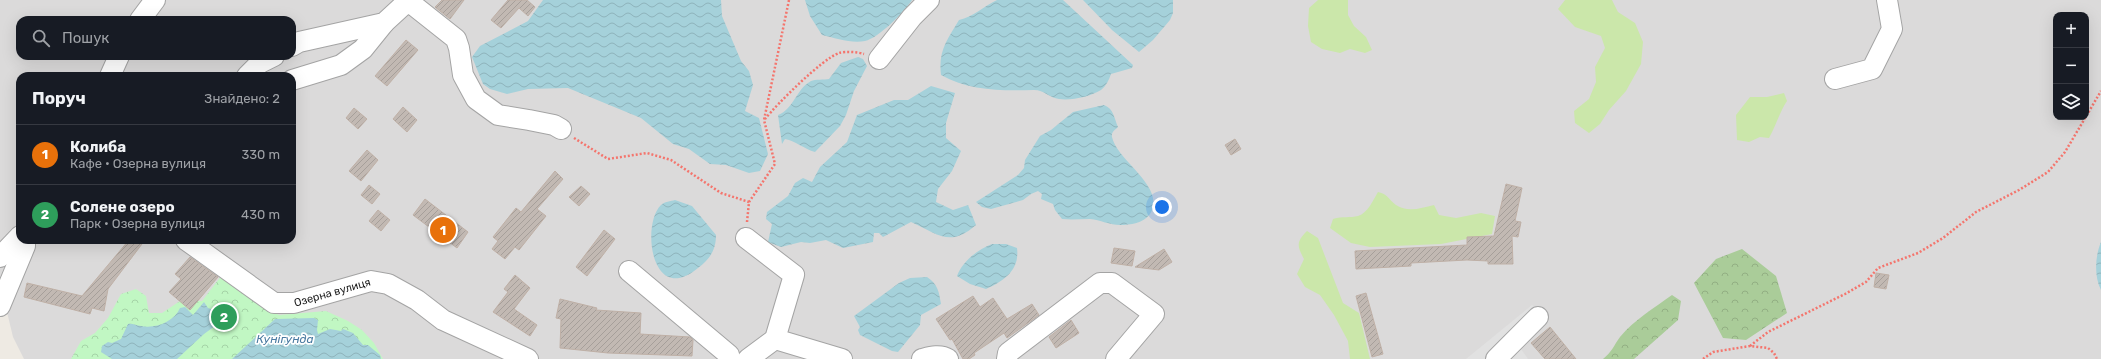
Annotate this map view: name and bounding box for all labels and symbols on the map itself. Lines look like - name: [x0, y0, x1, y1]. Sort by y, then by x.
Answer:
- your location: [1152, 197, 1172, 217]
- pin: 1: [430, 215, 456, 245]
- street label: Озерна вулиця: [292, 275, 372, 309]
- pin: 2: [211, 302, 237, 332]
- water label: Кунігунда: [256, 332, 314, 346]

